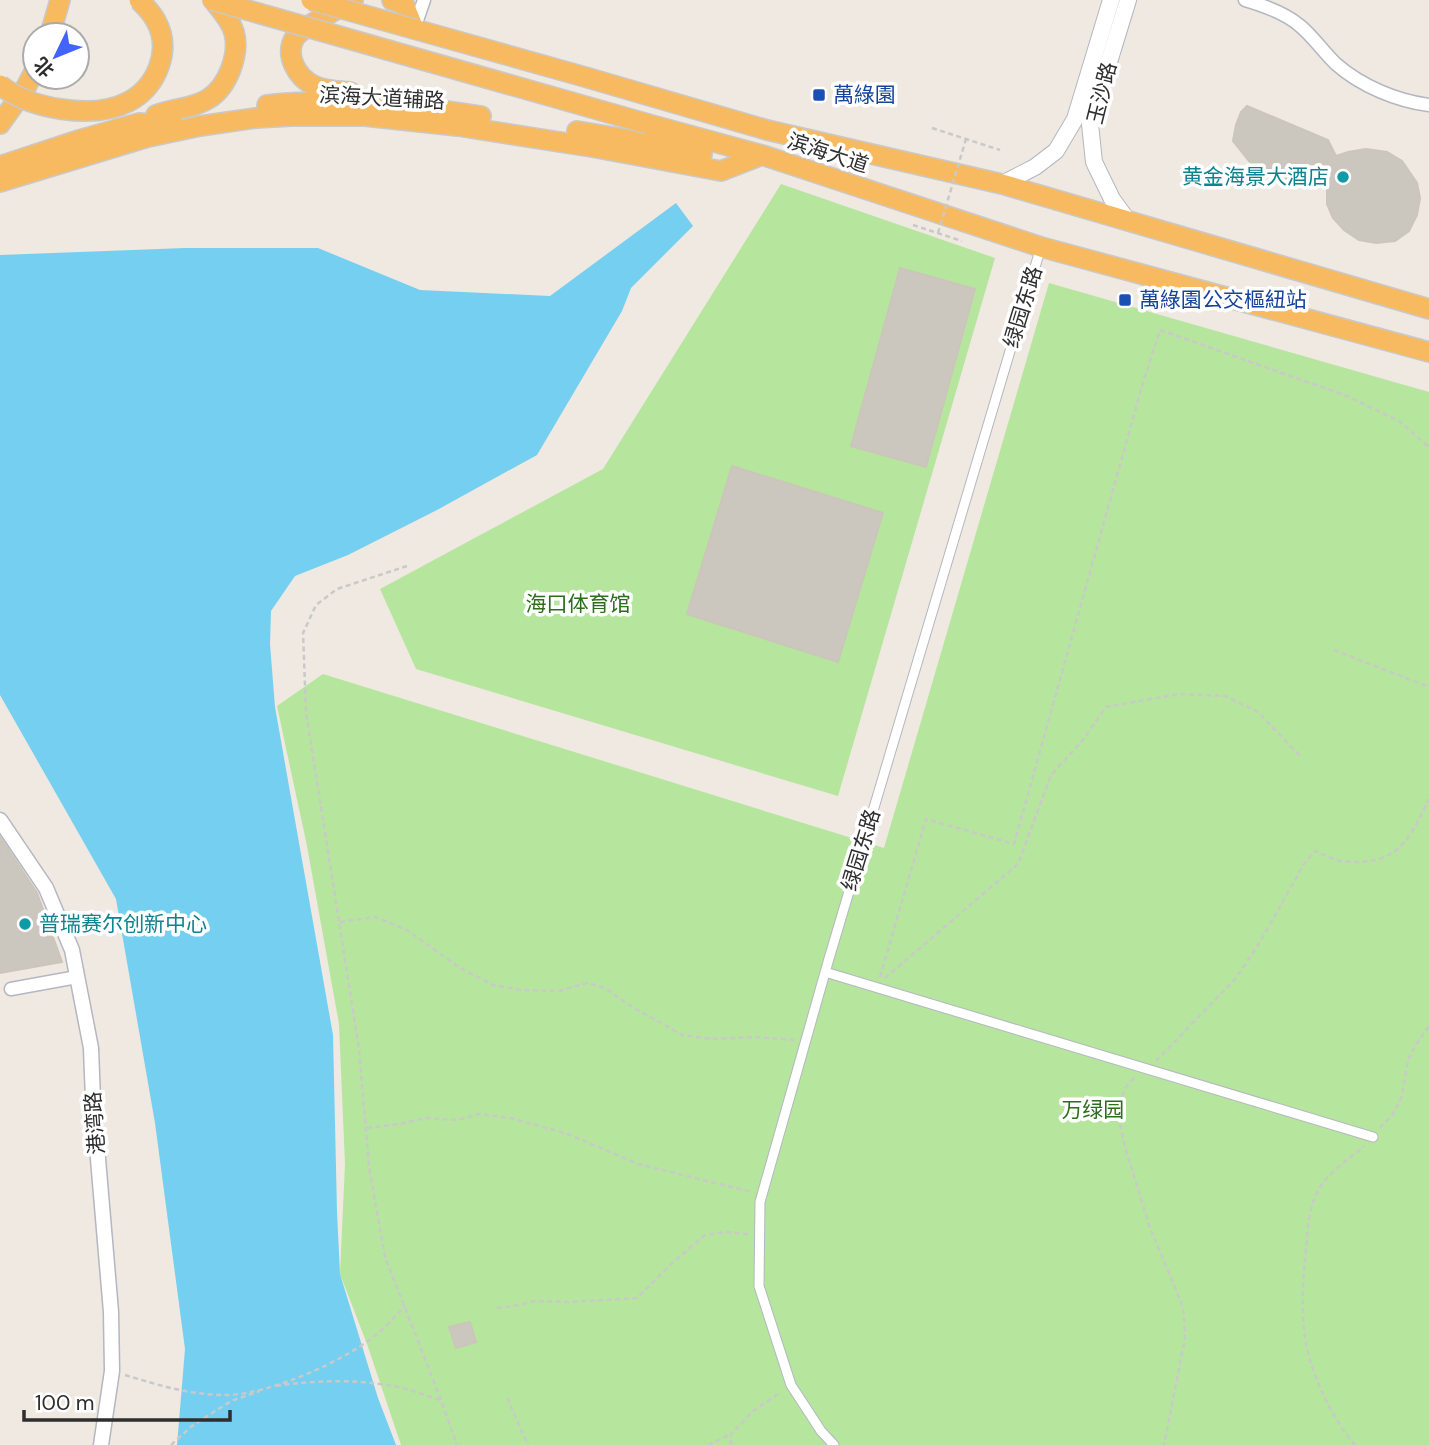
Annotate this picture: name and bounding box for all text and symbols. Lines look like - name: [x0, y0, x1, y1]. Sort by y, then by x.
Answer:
- north arrow: [21, 21, 91, 91]
- text: 北: [28, 52, 60, 83]
- street label: 玉沙路: [1081, 59, 1123, 127]
- street label: 滨海大道辅路: [318, 81, 446, 115]
- place label: 萬綠園: [833, 81, 896, 109]
- marker: 萬綠園: [811, 87, 827, 103]
- street label: 滨海大道: [784, 127, 872, 179]
- place label: 黄金海景大酒店: [1182, 163, 1329, 191]
- marker: 黄金海景大酒店: [1335, 169, 1351, 185]
- street label: 绿园东路: [997, 263, 1049, 351]
- place label: 萬綠園公交樞紐站: [1139, 286, 1307, 314]
- marker: 萬綠園公交樞紐站: [1117, 292, 1133, 308]
- park label: 海口体育馆: [526, 590, 631, 618]
- street label: 绿园东路: [835, 806, 887, 894]
- place label: 普瑞赛尔创新中心: [39, 910, 207, 938]
- marker: 普瑞赛尔创新中心: [17, 916, 33, 932]
- street label: 港湾路: [79, 1091, 111, 1155]
- park label: 万绿园: [1062, 1096, 1125, 1124]
- scale bar: [24, 1378, 231, 1422]
- text: 100 m: [35, 1389, 95, 1417]

